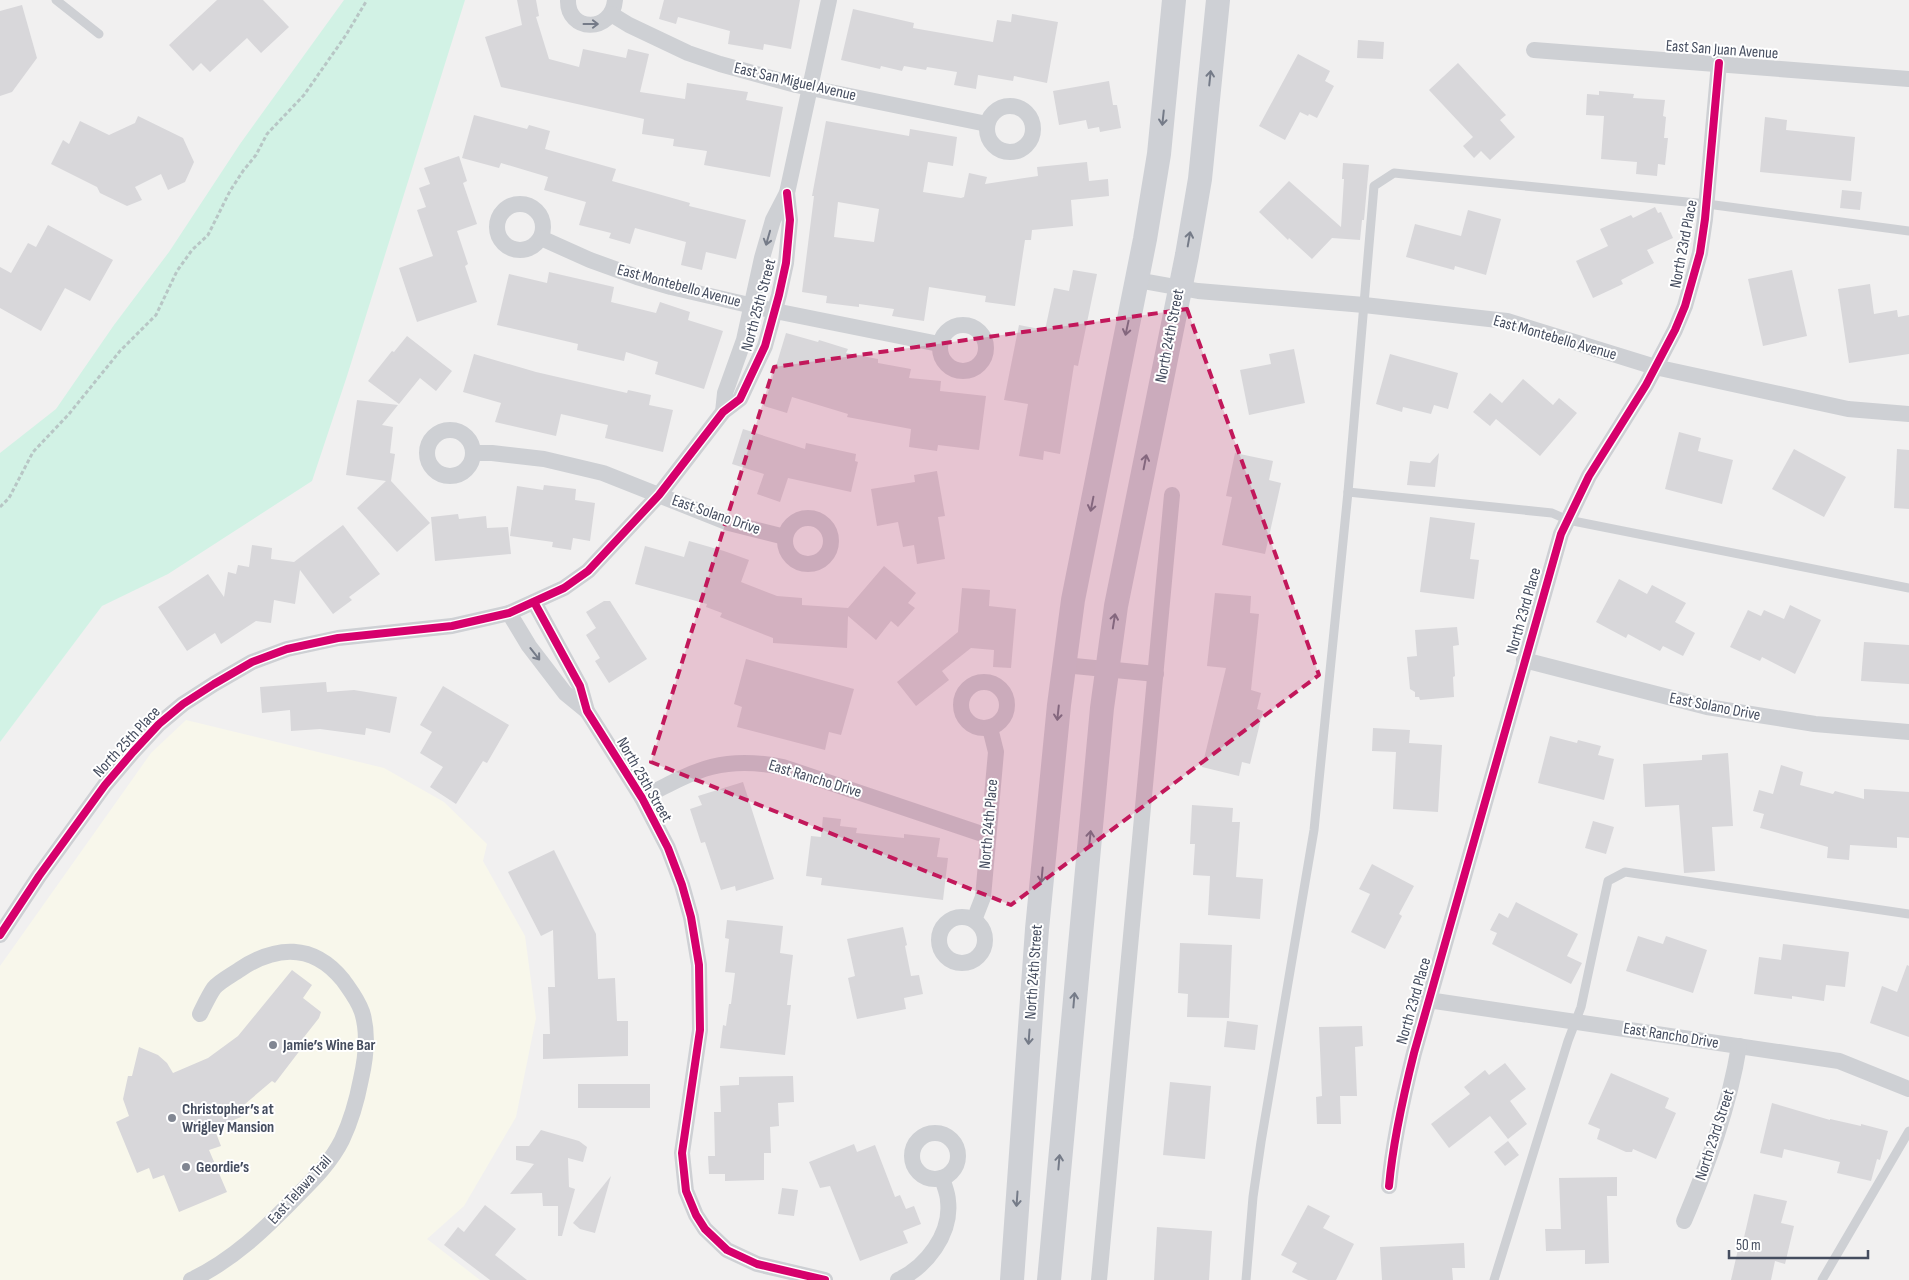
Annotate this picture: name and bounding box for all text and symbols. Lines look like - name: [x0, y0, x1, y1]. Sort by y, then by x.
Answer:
- one-way arrow: [583, 19, 599, 29]
- street label: East San Juan Avenue: [1665, 37, 1779, 63]
- street label: East San Miguel Avenue: [732, 59, 858, 105]
- one-way arrow: [1205, 71, 1215, 87]
- one-way arrow: [1158, 110, 1168, 126]
- street label: North 23rd Place: [1666, 198, 1702, 290]
- one-way arrow: [763, 229, 773, 245]
- one-way arrow: [1185, 232, 1195, 248]
- street label: North 25th Street: [738, 257, 780, 353]
- street label: East Montebello Avenue: [615, 260, 743, 312]
- street label: North 24th Street: [1152, 287, 1188, 384]
- street label: East Montebello Avenue: [1491, 311, 1619, 365]
- one-way arrow: [1122, 319, 1132, 335]
- one-way arrow: [1141, 454, 1151, 470]
- street label: East Solano Drive: [669, 491, 763, 539]
- one-way arrow: [1087, 496, 1096, 512]
- street label: North 23rd Place: [1503, 565, 1545, 657]
- one-way arrow: [1110, 613, 1120, 629]
- one-way arrow: [530, 647, 541, 660]
- street label: East Solano Drive: [1668, 689, 1762, 725]
- street label: North 25th Place: [89, 703, 165, 781]
- one-way arrow: [1053, 705, 1063, 721]
- street label: North 25th Street: [612, 734, 676, 826]
- street label: East Rancho Drive: [766, 756, 864, 802]
- street label: North 24th Place: [976, 778, 1002, 870]
- one-way arrow: [1085, 830, 1094, 846]
- one-way arrow: [1037, 867, 1047, 883]
- street label: North 24th Street: [1021, 924, 1047, 1020]
- street label: North 23rd Place: [1393, 955, 1435, 1047]
- one-way arrow: [1069, 992, 1079, 1008]
- street label: East Rancho Drive: [1622, 1019, 1720, 1053]
- one-way arrow: [1024, 1029, 1034, 1045]
- place label: Jamie’s Wine Bar: [282, 1036, 376, 1055]
- marker: Jamie’s Wine Bar: [267, 1039, 279, 1051]
- street label: North 23rd Street: [1691, 1087, 1739, 1183]
- place label: Christopher’s at Wrigley Mansion: [182, 1100, 274, 1137]
- marker: Christopher’s at Wrigley Mansion: [166, 1112, 178, 1124]
- street label: East Telawa Trail: [264, 1152, 336, 1228]
- one-way arrow: [1055, 1154, 1064, 1170]
- place label: Geordie’s: [196, 1158, 249, 1177]
- marker: Geordie’s: [180, 1161, 192, 1173]
- one-way arrow: [1013, 1191, 1022, 1207]
- scale bar: [1729, 1228, 1868, 1260]
- text: 50 m: [1736, 1236, 1761, 1255]

